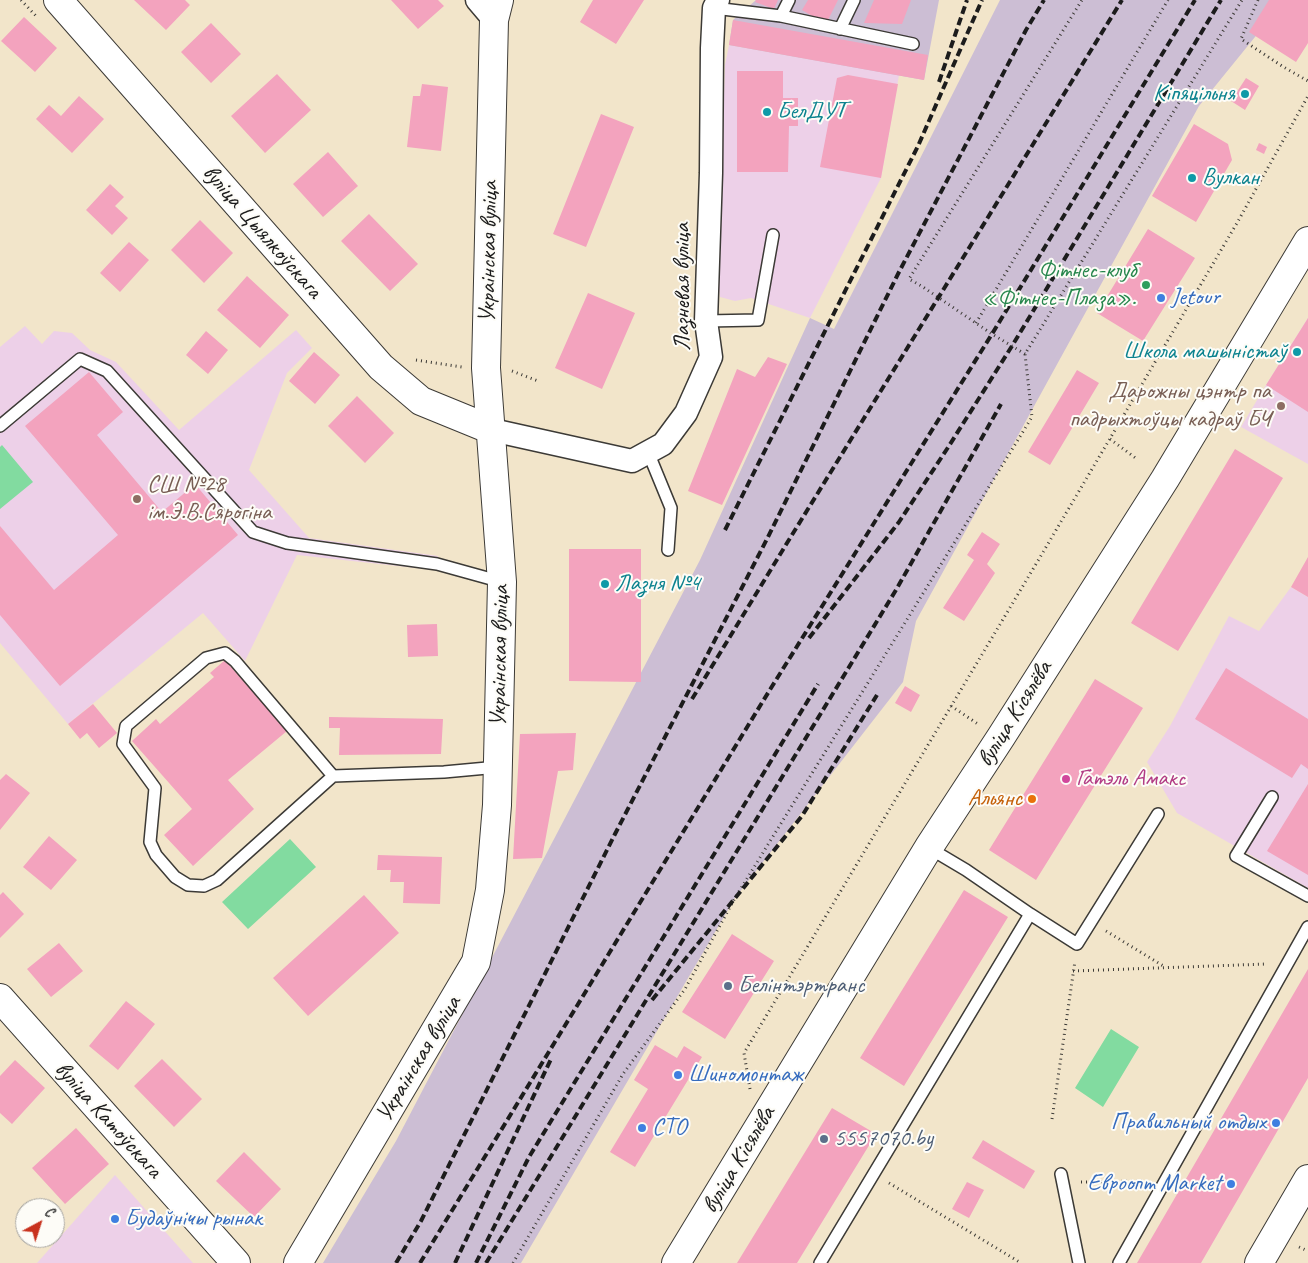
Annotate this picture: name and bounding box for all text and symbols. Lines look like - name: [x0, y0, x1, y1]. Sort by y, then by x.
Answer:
- place label: Кіпяцільня: [1153, 80, 1235, 108]
- marker: Кіпяцільня: [1239, 88, 1251, 100]
- place label: БелДУТ: [777, 98, 846, 126]
- marker: БелДУТ: [761, 106, 773, 118]
- street label: вуліца Цыялкоўскага: [196, 159, 328, 305]
- place label: Вулкан: [1202, 164, 1259, 192]
- marker: Вулкан: [1186, 172, 1198, 184]
- street label: Украінская вуліца: [473, 181, 505, 323]
- street label: Лазневая вуліца: [669, 223, 697, 351]
- place label: Фітнес-клуб «Фітнес-Плаза».: [982, 257, 1136, 313]
- marker: Фітнес-клуб «Фітнес-Плаза».: [1140, 279, 1152, 291]
- place label: Jetour: [1171, 284, 1220, 312]
- marker: Jetour: [1155, 292, 1167, 304]
- place label: Школа машыністаў: [1123, 338, 1287, 366]
- marker: Школа машыністаў: [1291, 346, 1303, 358]
- place label: Дарожны цэнтр па падрыхтоўцы кадраў БЧ: [1069, 378, 1271, 434]
- marker: Дарожны цэнтр па падрыхтоўцы кадраў БЧ: [1275, 400, 1287, 412]
- place label: СШ №28 ім.Э.В.Сярогіна: [147, 471, 272, 527]
- marker: СШ №28 ім.Э.В.Сярогіна: [131, 493, 143, 505]
- place label: Лазня №4: [615, 570, 700, 598]
- marker: Лазня №4: [599, 578, 611, 590]
- street label: Украінская вуліца: [484, 585, 516, 727]
- street label: вуліца Кісялёва: [971, 656, 1059, 772]
- place label: Гатэль Амакс: [1076, 765, 1185, 793]
- marker: Гатэль Амакс: [1060, 773, 1072, 785]
- place label: Альянс: [968, 785, 1022, 813]
- marker: Альянс: [1026, 793, 1038, 805]
- place label: Белінтэртранс: [738, 972, 864, 1000]
- marker: Белінтэртранс: [722, 980, 734, 992]
- street label: Украінская вуліца: [370, 991, 468, 1127]
- street label: вуліца Катоўскага: [48, 1056, 168, 1184]
- place label: Шиномонтаж: [688, 1061, 803, 1089]
- marker: Шиномонтаж: [672, 1069, 684, 1081]
- street label: вуліца Кісялёва: [696, 1101, 782, 1219]
- place label: Правильный отдых: [1111, 1109, 1266, 1137]
- place label: СТО: [652, 1114, 686, 1142]
- marker: Правильный отдых: [1270, 1117, 1282, 1129]
- marker: СТО: [636, 1122, 648, 1134]
- place label: 5557070.by: [834, 1125, 933, 1153]
- marker: 5557070.by: [818, 1133, 830, 1145]
- place label: Евроопт Market: [1087, 1170, 1221, 1198]
- marker: Евроопт Market: [1225, 1178, 1237, 1190]
- north arrow: [15, 1198, 65, 1248]
- text: С: [41, 1203, 57, 1221]
- place label: Будаўнічы рынак: [125, 1205, 262, 1233]
- marker: Будаўнічы рынак: [109, 1213, 121, 1225]

